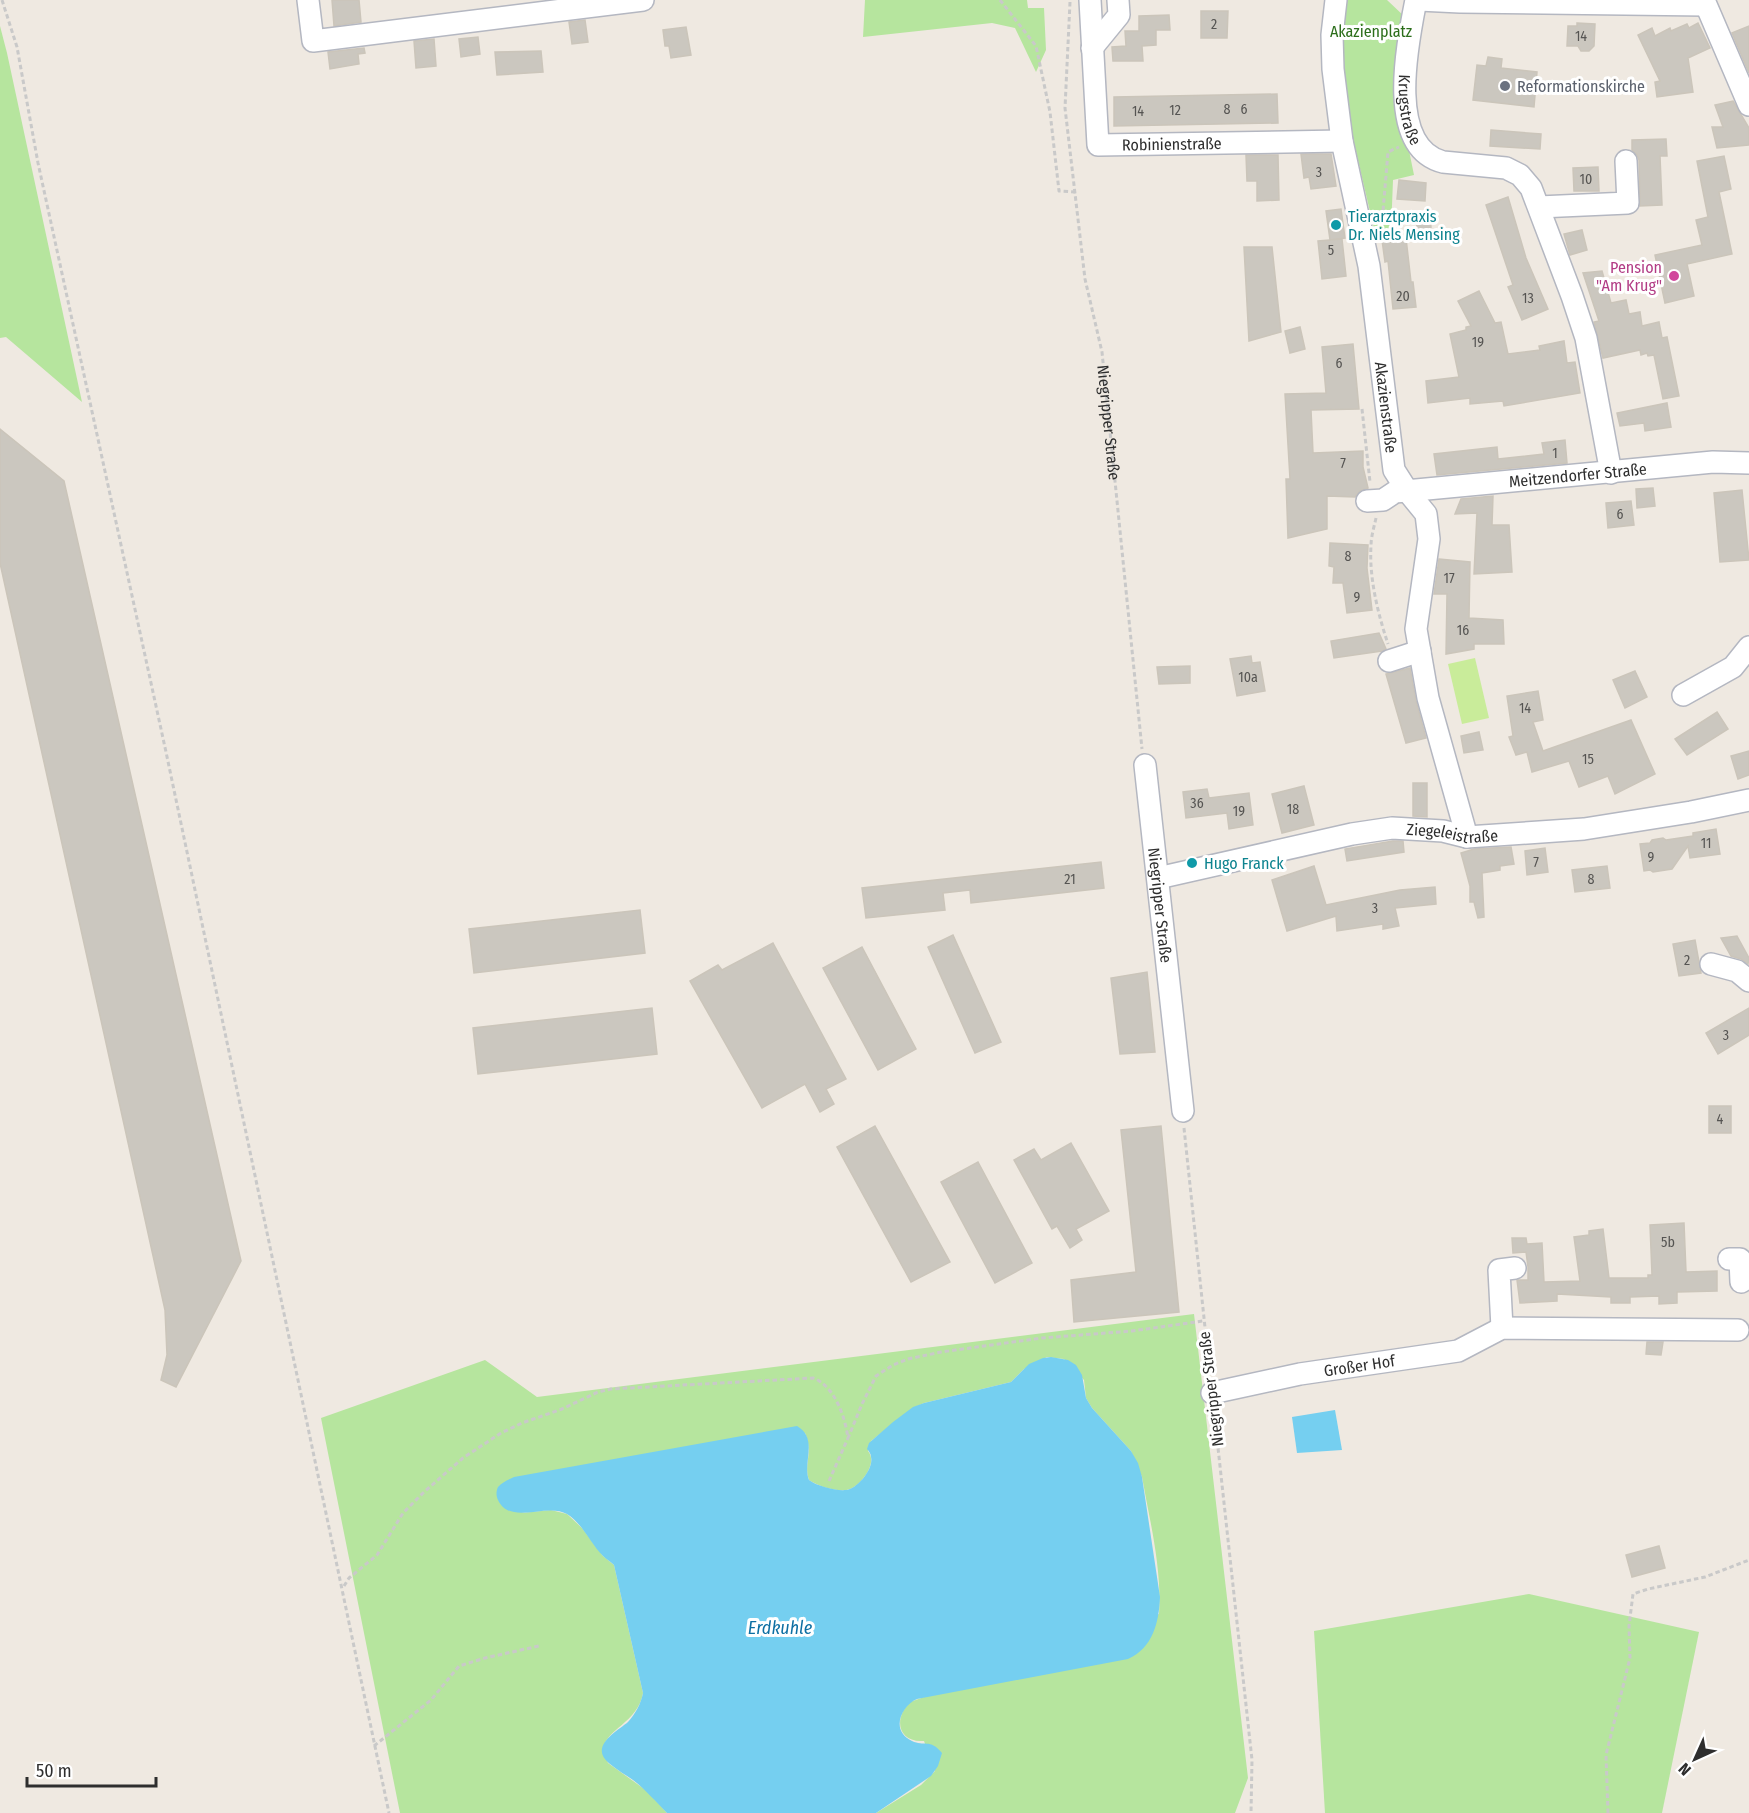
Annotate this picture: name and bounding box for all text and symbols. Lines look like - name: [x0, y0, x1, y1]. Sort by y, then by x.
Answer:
- house number: 2: [1211, 16, 1217, 33]
- park label: Akazienplatz: [1330, 22, 1412, 41]
- house number: 14: [1575, 28, 1587, 45]
- street label: Krugstraße: [1395, 74, 1426, 149]
- place label: Reformationskirche: [1517, 77, 1645, 96]
- marker: Reformationskirche: [1498, 79, 1512, 93]
- house number: 8: [1224, 101, 1231, 118]
- house number: 6: [1241, 101, 1248, 118]
- house number: 12: [1169, 102, 1181, 119]
- house number: 14: [1132, 103, 1144, 120]
- street label: Robinienstraße: [1122, 133, 1222, 154]
- house number: 3: [1316, 164, 1322, 181]
- house number: 10: [1580, 171, 1592, 188]
- place label: Tierarztpraxis Dr. Niels Mensing: [1348, 207, 1460, 244]
- marker: Tierarztpraxis Dr. Niels Mensing: [1329, 218, 1343, 232]
- house number: 5: [1328, 242, 1334, 259]
- place label: Pension "Am Krug": [1596, 258, 1662, 295]
- marker: Pension "Am Krug": [1667, 269, 1681, 283]
- house number: 20: [1396, 288, 1410, 305]
- house number: 13: [1522, 290, 1534, 307]
- house number: 19: [1472, 334, 1484, 351]
- house number: 6: [1336, 355, 1343, 372]
- street label: Akazienstraße: [1371, 361, 1401, 454]
- street label: Niegripper Straße: [1094, 364, 1124, 481]
- house number: 1: [1552, 445, 1558, 462]
- house number: 7: [1340, 455, 1346, 472]
- street label: Meitzendorfer Straße: [1508, 459, 1648, 491]
- house number: 6: [1617, 506, 1624, 523]
- house number: 8: [1345, 548, 1352, 565]
- house number: 17: [1443, 570, 1455, 587]
- house number: 9: [1354, 589, 1361, 606]
- house number: 16: [1457, 622, 1469, 639]
- house number: 10a: [1238, 669, 1258, 686]
- house number: 14: [1519, 700, 1531, 717]
- house number: 15: [1582, 751, 1594, 768]
- house number: 36: [1190, 795, 1204, 812]
- house number: 18: [1287, 801, 1299, 818]
- house number: 19: [1233, 803, 1245, 820]
- street label: Ziegeleistraße: [1406, 819, 1499, 847]
- house number: 11: [1701, 835, 1711, 852]
- street label: Niegripper Straße: [1145, 847, 1176, 964]
- house number: 9: [1648, 849, 1655, 866]
- place label: Hugo Franck: [1204, 854, 1284, 873]
- house number: 7: [1533, 854, 1539, 871]
- marker: Hugo Franck: [1185, 856, 1199, 870]
- house number: 21: [1064, 871, 1076, 888]
- house number: 8: [1588, 871, 1595, 888]
- house number: 3: [1372, 900, 1378, 917]
- house number: 2: [1684, 952, 1690, 969]
- house number: 3: [1723, 1027, 1729, 1044]
- house number: 4: [1717, 1111, 1724, 1128]
- house number: 5b: [1661, 1234, 1675, 1251]
- street label: Niegripper Straße: [1195, 1330, 1227, 1448]
- street label: Großer Hof: [1323, 1351, 1397, 1380]
- water label: Erdkuhle: [748, 1617, 813, 1639]
- north arrow: [1665, 1729, 1725, 1789]
- scale bar: [27, 1750, 156, 1788]
- text: N: [1675, 1759, 1695, 1779]
- text: 50 m: [36, 1760, 72, 1782]

